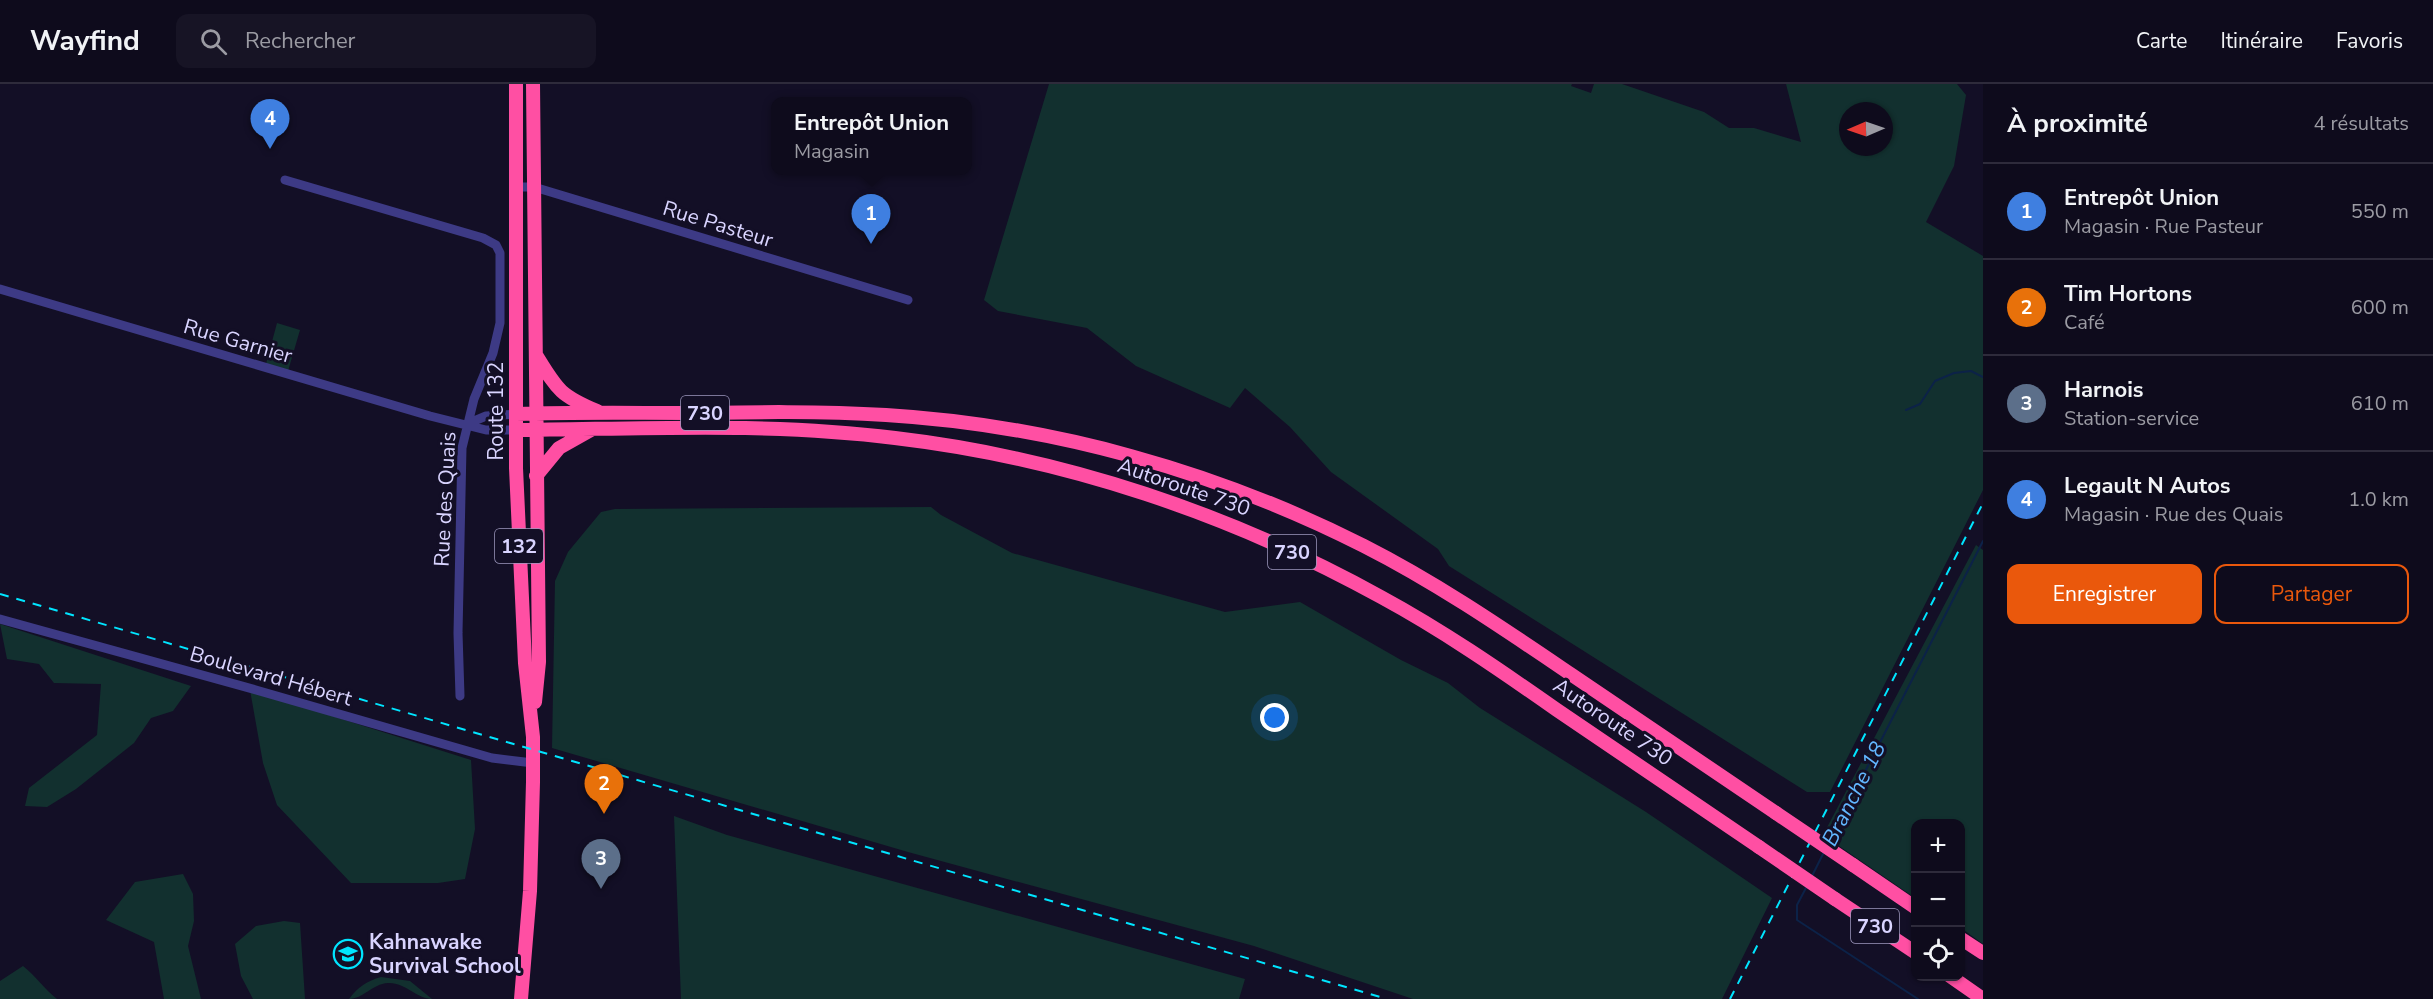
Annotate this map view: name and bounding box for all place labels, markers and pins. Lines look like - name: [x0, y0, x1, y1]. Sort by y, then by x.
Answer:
- pin: 4: [250, 100, 290, 149]
- pin: 1: [852, 194, 890, 244]
- pin: 2: [584, 764, 624, 814]
- pin: 3: [582, 840, 620, 889]
- place label: Kahnawake Survival School: [369, 928, 521, 980]
- school or university icon: Kahnawake Survival School: [332, 938, 364, 970]

